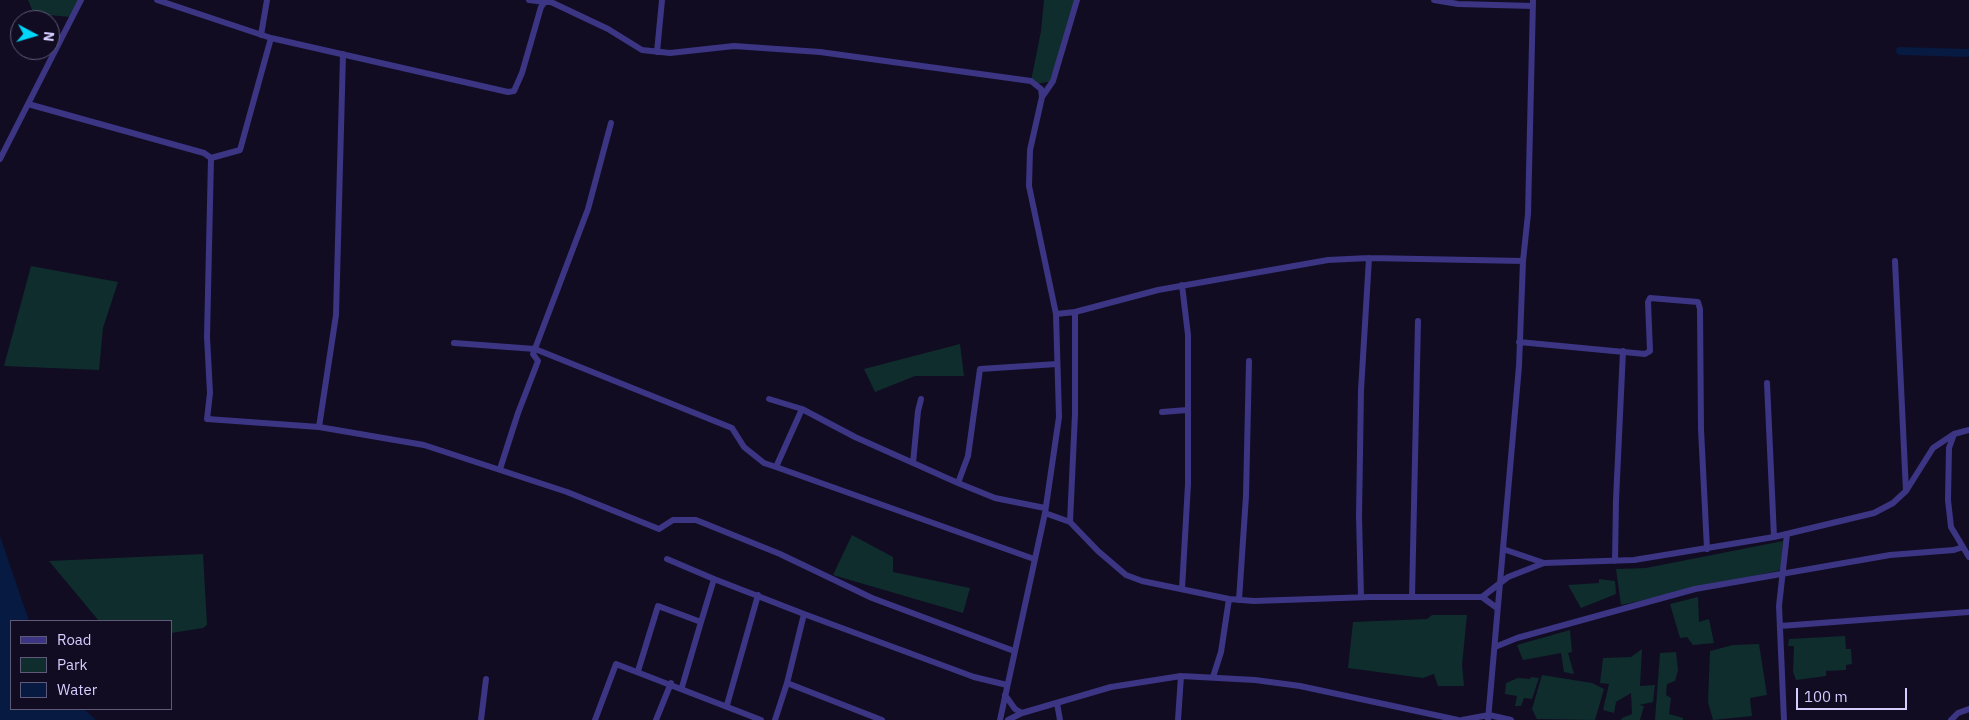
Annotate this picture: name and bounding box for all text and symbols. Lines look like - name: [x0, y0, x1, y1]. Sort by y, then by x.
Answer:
- north arrow: [10, 10, 60, 60]
- text: N: [39, 30, 58, 42]
- legend: [10, 620, 172, 710]
- text: Road: [57, 630, 92, 649]
- text: Park: [57, 655, 87, 674]
- scale bar: [1799, 678, 1910, 710]
- text: Water: [57, 680, 97, 699]
- text: 100 m: [1804, 687, 1848, 706]

